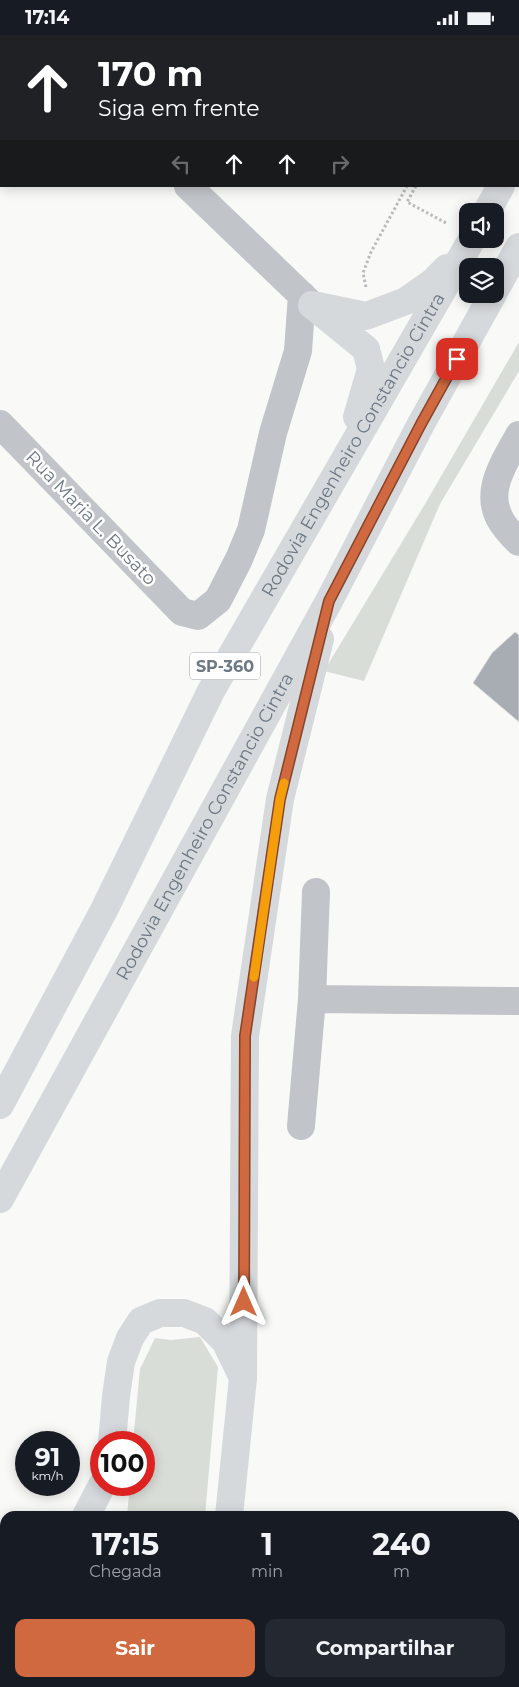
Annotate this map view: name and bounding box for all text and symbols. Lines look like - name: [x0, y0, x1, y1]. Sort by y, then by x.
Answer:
- text: 17:14: [25, 6, 69, 29]
- text: 170 m: [98, 52, 203, 95]
- icon: ahead: [15, 55, 80, 120]
- text: Siga em frente: [98, 95, 260, 122]
- icon: left: [167, 150, 195, 178]
- icon: ahead: [220, 150, 248, 178]
- icon: ahead: [273, 150, 301, 178]
- icon: right: [326, 150, 354, 178]
- map controls: [459, 203, 504, 303]
- button: sound: [459, 203, 504, 248]
- button: layers: [459, 258, 504, 303]
- street label: Rodovia Engenheiro Constancio Cintra: [257, 289, 450, 601]
- pin: [436, 338, 478, 380]
- icon: arrive: [443, 345, 471, 373]
- street label: Rua Maria L. Busato: [21, 446, 161, 590]
- road number: SP-360: [190, 653, 260, 679]
- street label: Rodovia Engenheiro Constancio Cintra: [111, 669, 298, 984]
- position arrow: [217, 1275, 269, 1327]
- speed limit sign: 100: [90, 1431, 155, 1496]
- text: 91: [35, 1442, 60, 1472]
- text: km/h: [31, 1468, 64, 1483]
- text: 17:15: [92, 1526, 159, 1563]
- text: 1: [261, 1526, 273, 1563]
- text: 240: [372, 1526, 431, 1563]
- text: Chegada: [89, 1562, 162, 1581]
- text: min: [251, 1562, 283, 1581]
- text: m: [393, 1562, 410, 1581]
- button: Sair: [15, 1619, 255, 1677]
- button: Compartilhar: [265, 1619, 505, 1677]

